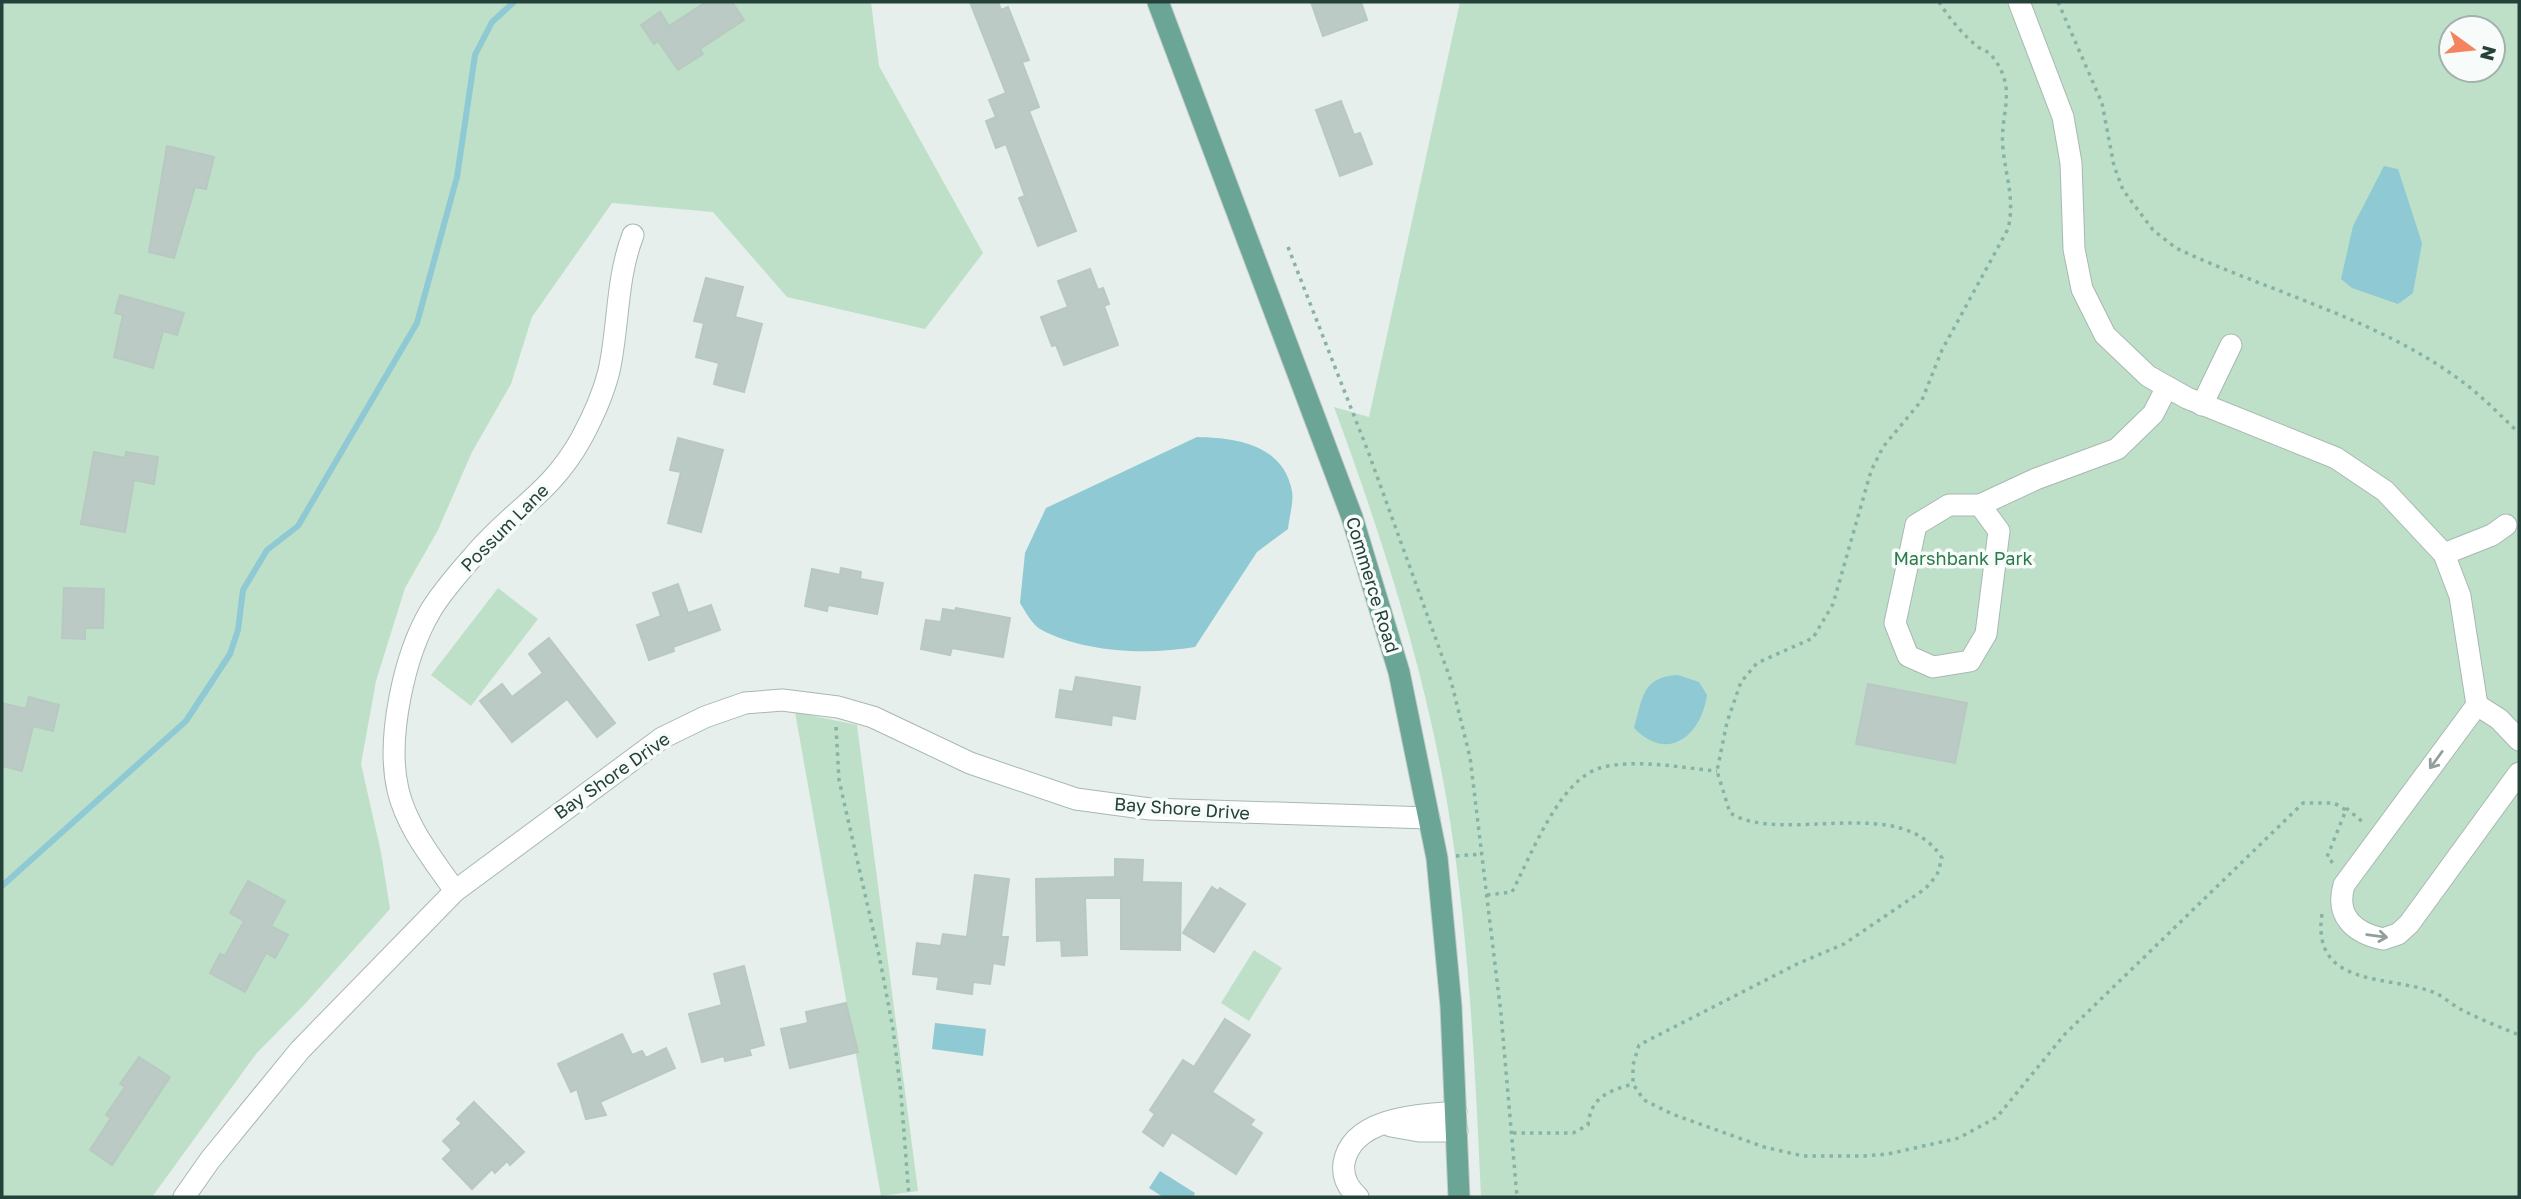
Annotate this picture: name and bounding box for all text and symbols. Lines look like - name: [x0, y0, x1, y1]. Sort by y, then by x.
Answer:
- north arrow: [2437, 14, 2507, 84]
- text: N: [2476, 44, 2502, 63]
- street label: Possum Lane: [456, 479, 553, 576]
- street label: Commerce Road: [1342, 514, 1404, 655]
- park label: Marshbank Park: [1893, 547, 2033, 569]
- street label: Bay Shore Drive: [549, 727, 674, 823]
- one-way arrow: [2429, 750, 2443, 769]
- street label: Bay Shore Drive: [1113, 792, 1251, 824]
- one-way arrow: [2365, 930, 2387, 943]

